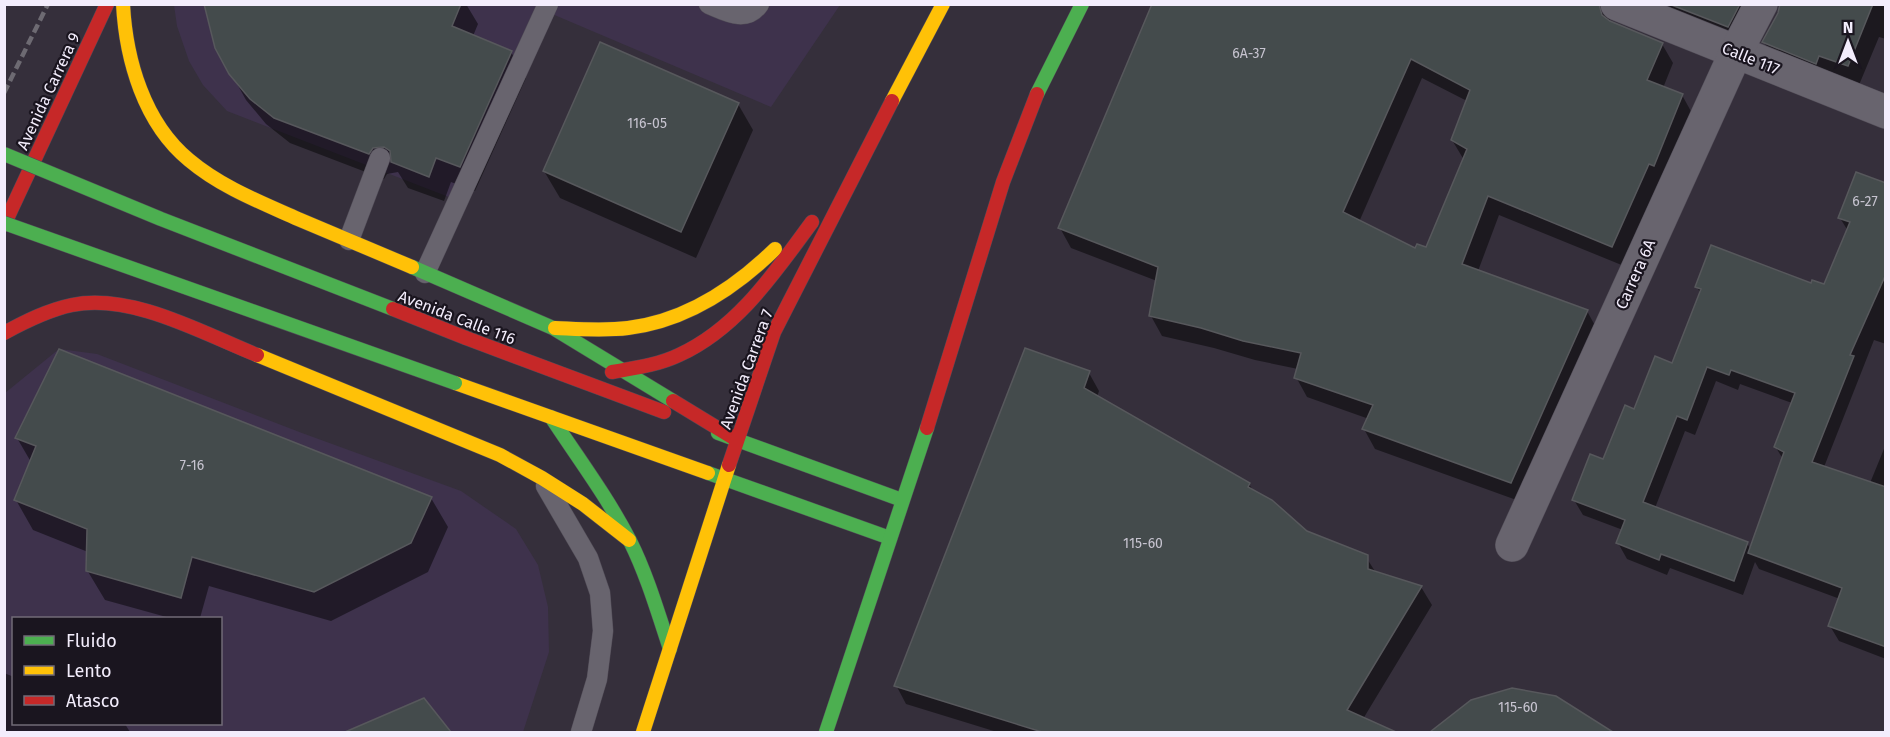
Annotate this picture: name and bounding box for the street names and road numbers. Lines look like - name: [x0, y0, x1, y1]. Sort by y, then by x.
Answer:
- street label: Avenida Carrera 9: [13, 30, 84, 153]
- street label: Calle 117: [1719, 38, 1782, 79]
- street label: Carrera 6A: [1612, 236, 1660, 312]
- street label: Avenida Calle 116: [396, 286, 518, 349]
- street label: Avenida Carrera 7: [716, 307, 777, 432]

